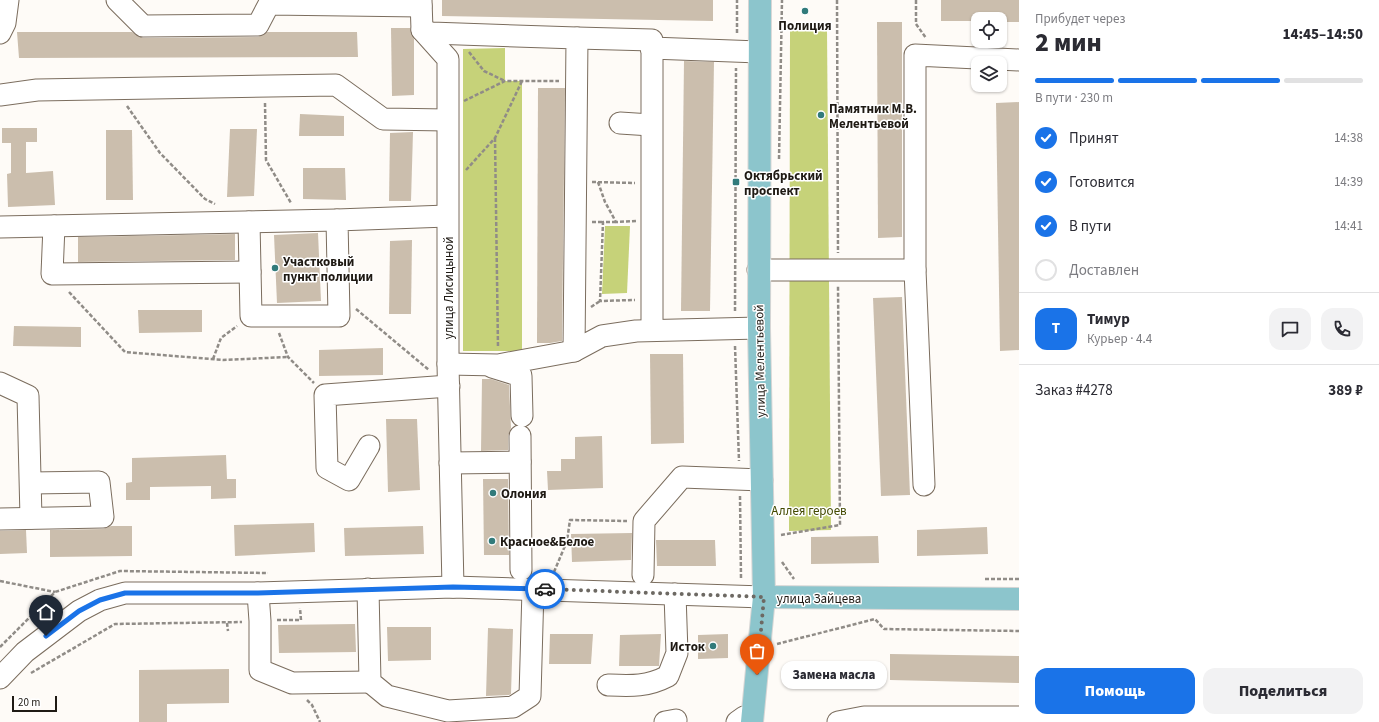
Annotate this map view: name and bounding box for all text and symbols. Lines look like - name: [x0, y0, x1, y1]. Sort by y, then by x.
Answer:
- marker: Полиция: [800, 6, 810, 16]
- text: Прибудет через: [1035, 10, 1125, 28]
- map controls: [971, 12, 1007, 92]
- button: locate: [971, 12, 1007, 48]
- place label: Полиция: [778, 17, 832, 35]
- text: 2 мин: [1035, 24, 1102, 61]
- text: 14:45–14:50: [1282, 24, 1363, 45]
- button: layers: [971, 56, 1007, 92]
- text: В пути · 230 m: [1035, 89, 1113, 107]
- place label: Памятник М.В. Мелентьевой: [829, 100, 917, 133]
- marker: Памятник М.В. Мелентьевой: [816, 110, 826, 120]
- icon: check: [1035, 127, 1057, 149]
- text: Принят: [1069, 128, 1119, 149]
- text: 14:38: [1334, 129, 1363, 147]
- place label: Октябрьский проспект: [744, 167, 823, 200]
- icon: check: [1035, 171, 1057, 193]
- text: Готовится: [1069, 172, 1135, 193]
- text: 14:39: [1334, 173, 1363, 191]
- marker: Октябрьский проспект: [731, 177, 741, 187]
- icon: check: [1035, 215, 1057, 237]
- text: В пути: [1069, 216, 1112, 237]
- text: 14:41: [1334, 217, 1363, 235]
- street label: улица Лисицыной: [440, 236, 458, 340]
- place label: Участковый пункт полиции: [283, 253, 373, 286]
- text: Доставлен: [1069, 260, 1139, 281]
- marker: Участковый пункт полиции: [270, 263, 280, 273]
- street label: улица Мелентьевой: [750, 304, 770, 418]
- button: chat: [1269, 308, 1311, 350]
- button: phone: [1321, 308, 1363, 350]
- text: Тимур: [1087, 309, 1130, 330]
- text: Т: [1052, 318, 1060, 339]
- text: Курьер · 4.4: [1087, 330, 1152, 348]
- text: Заказ #4278: [1035, 380, 1113, 401]
- text: 389 ₽: [1328, 380, 1363, 401]
- place label: Олония: [501, 485, 547, 503]
- marker: Олония: [488, 488, 498, 498]
- park label: Аллея героев: [771, 502, 847, 520]
- place label: Красное&Белое: [500, 533, 595, 551]
- marker: Красное&Белое: [487, 536, 497, 546]
- courier: [525, 569, 565, 609]
- icon: car: [534, 578, 556, 600]
- street label: улица Зайцева: [777, 590, 861, 608]
- pin: [29, 595, 63, 636]
- icon: home: [35, 601, 57, 623]
- pin: [740, 634, 774, 675]
- place label: Исток: [670, 638, 706, 656]
- icon: bag: [746, 640, 768, 662]
- marker: Исток: [708, 641, 718, 651]
- callout: Замена масла: [781, 661, 887, 689]
- text: Замена масла: [793, 666, 875, 684]
- button: Помощь: [1035, 668, 1195, 714]
- button: Поделиться: [1203, 668, 1363, 714]
- scale bar: [12, 694, 57, 713]
- text: 20 m: [18, 695, 40, 710]

